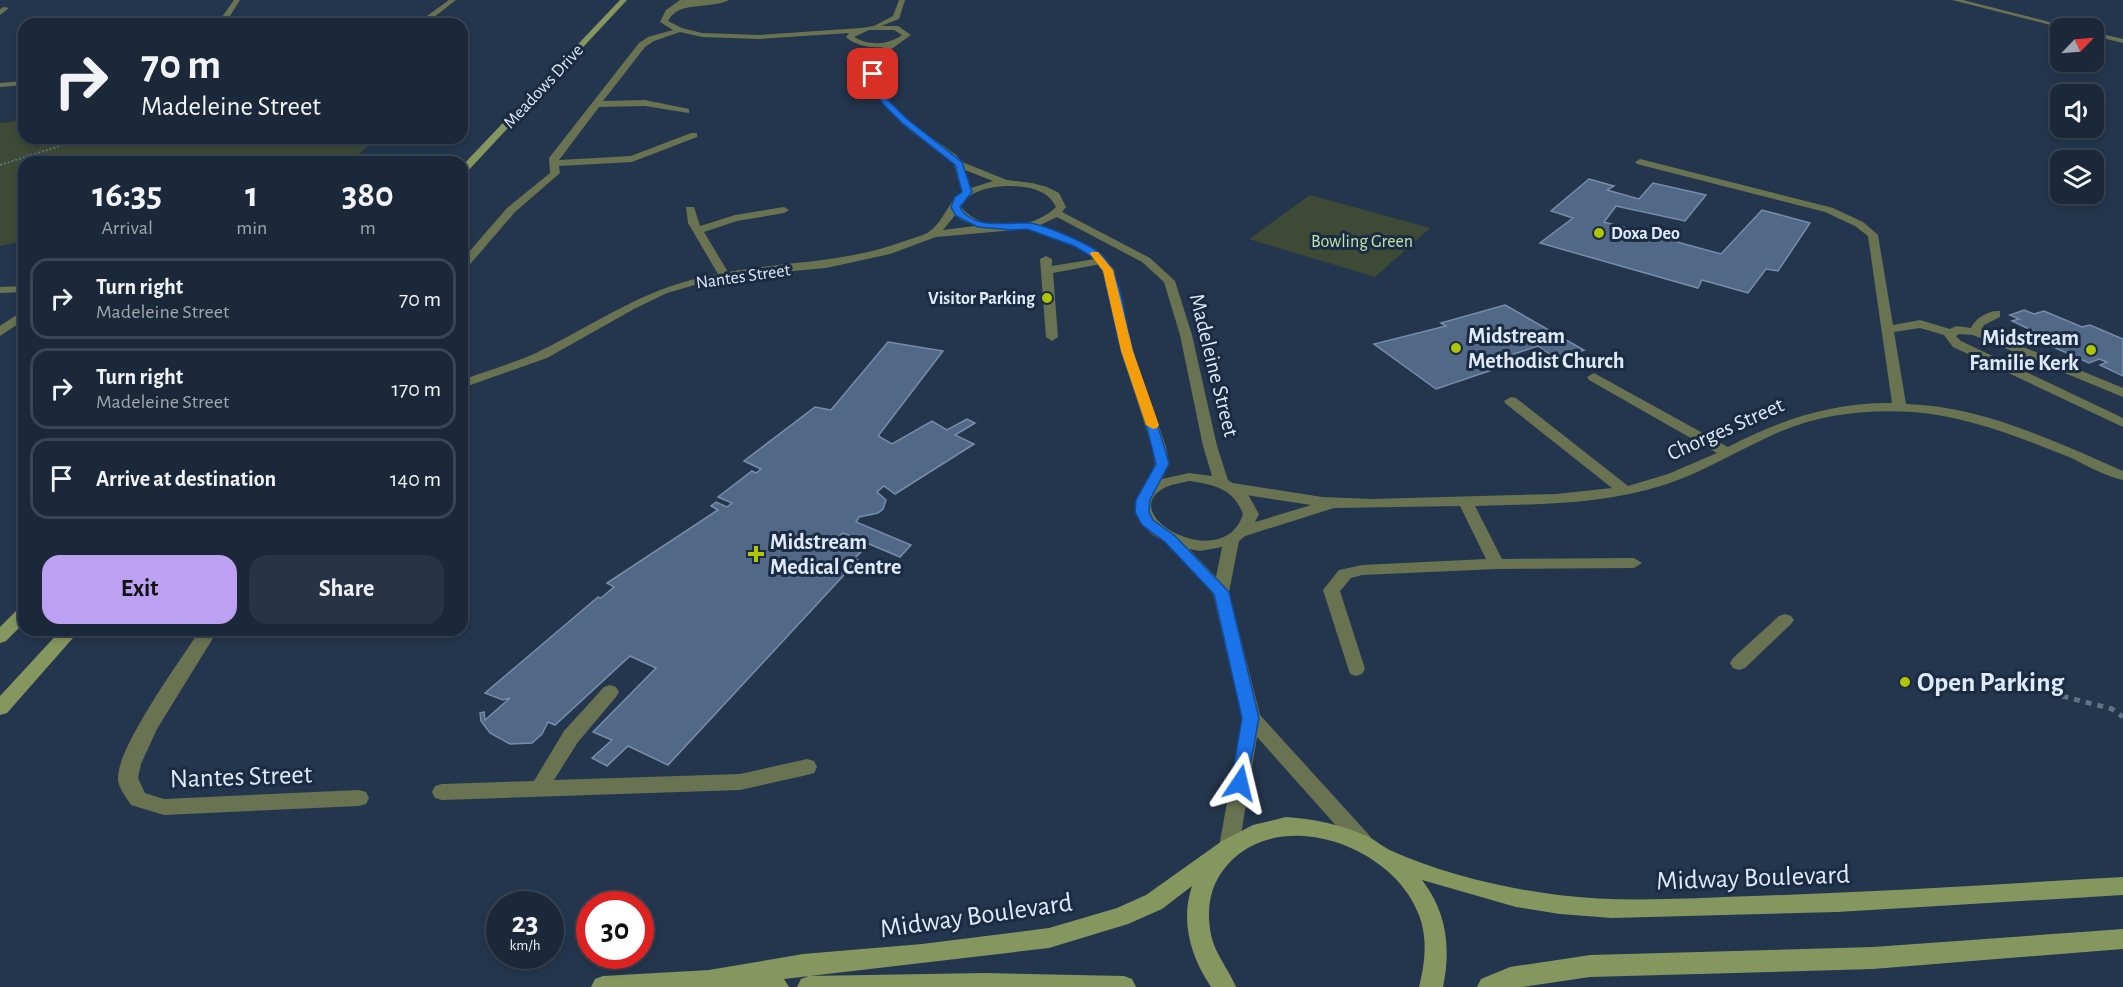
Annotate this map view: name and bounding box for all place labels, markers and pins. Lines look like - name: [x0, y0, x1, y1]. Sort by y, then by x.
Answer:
- pin: [847, 48, 898, 99]
- place label: Doxa Deo: [1611, 225, 1680, 243]
- marker: Doxa Deo: [1592, 226, 1606, 240]
- place label: Visitor Parking: [928, 290, 1036, 308]
- marker: Visitor Parking: [1040, 291, 1054, 305]
- place label: Midstream Methodist Church: [1468, 325, 1624, 372]
- place label: Midstream Familie Kerk: [1969, 327, 2079, 374]
- marker: Midstream Methodist Church: [1449, 341, 1463, 355]
- marker: Midstream Familie Kerk: [2084, 343, 2098, 357]
- place label: Midstream Medical Centre: [770, 531, 901, 578]
- marker: Midstream Medical Centre: [747, 545, 765, 563]
- place label: Open Parking: [1917, 669, 2064, 696]
- marker: Open Parking: [1898, 675, 1912, 689]

